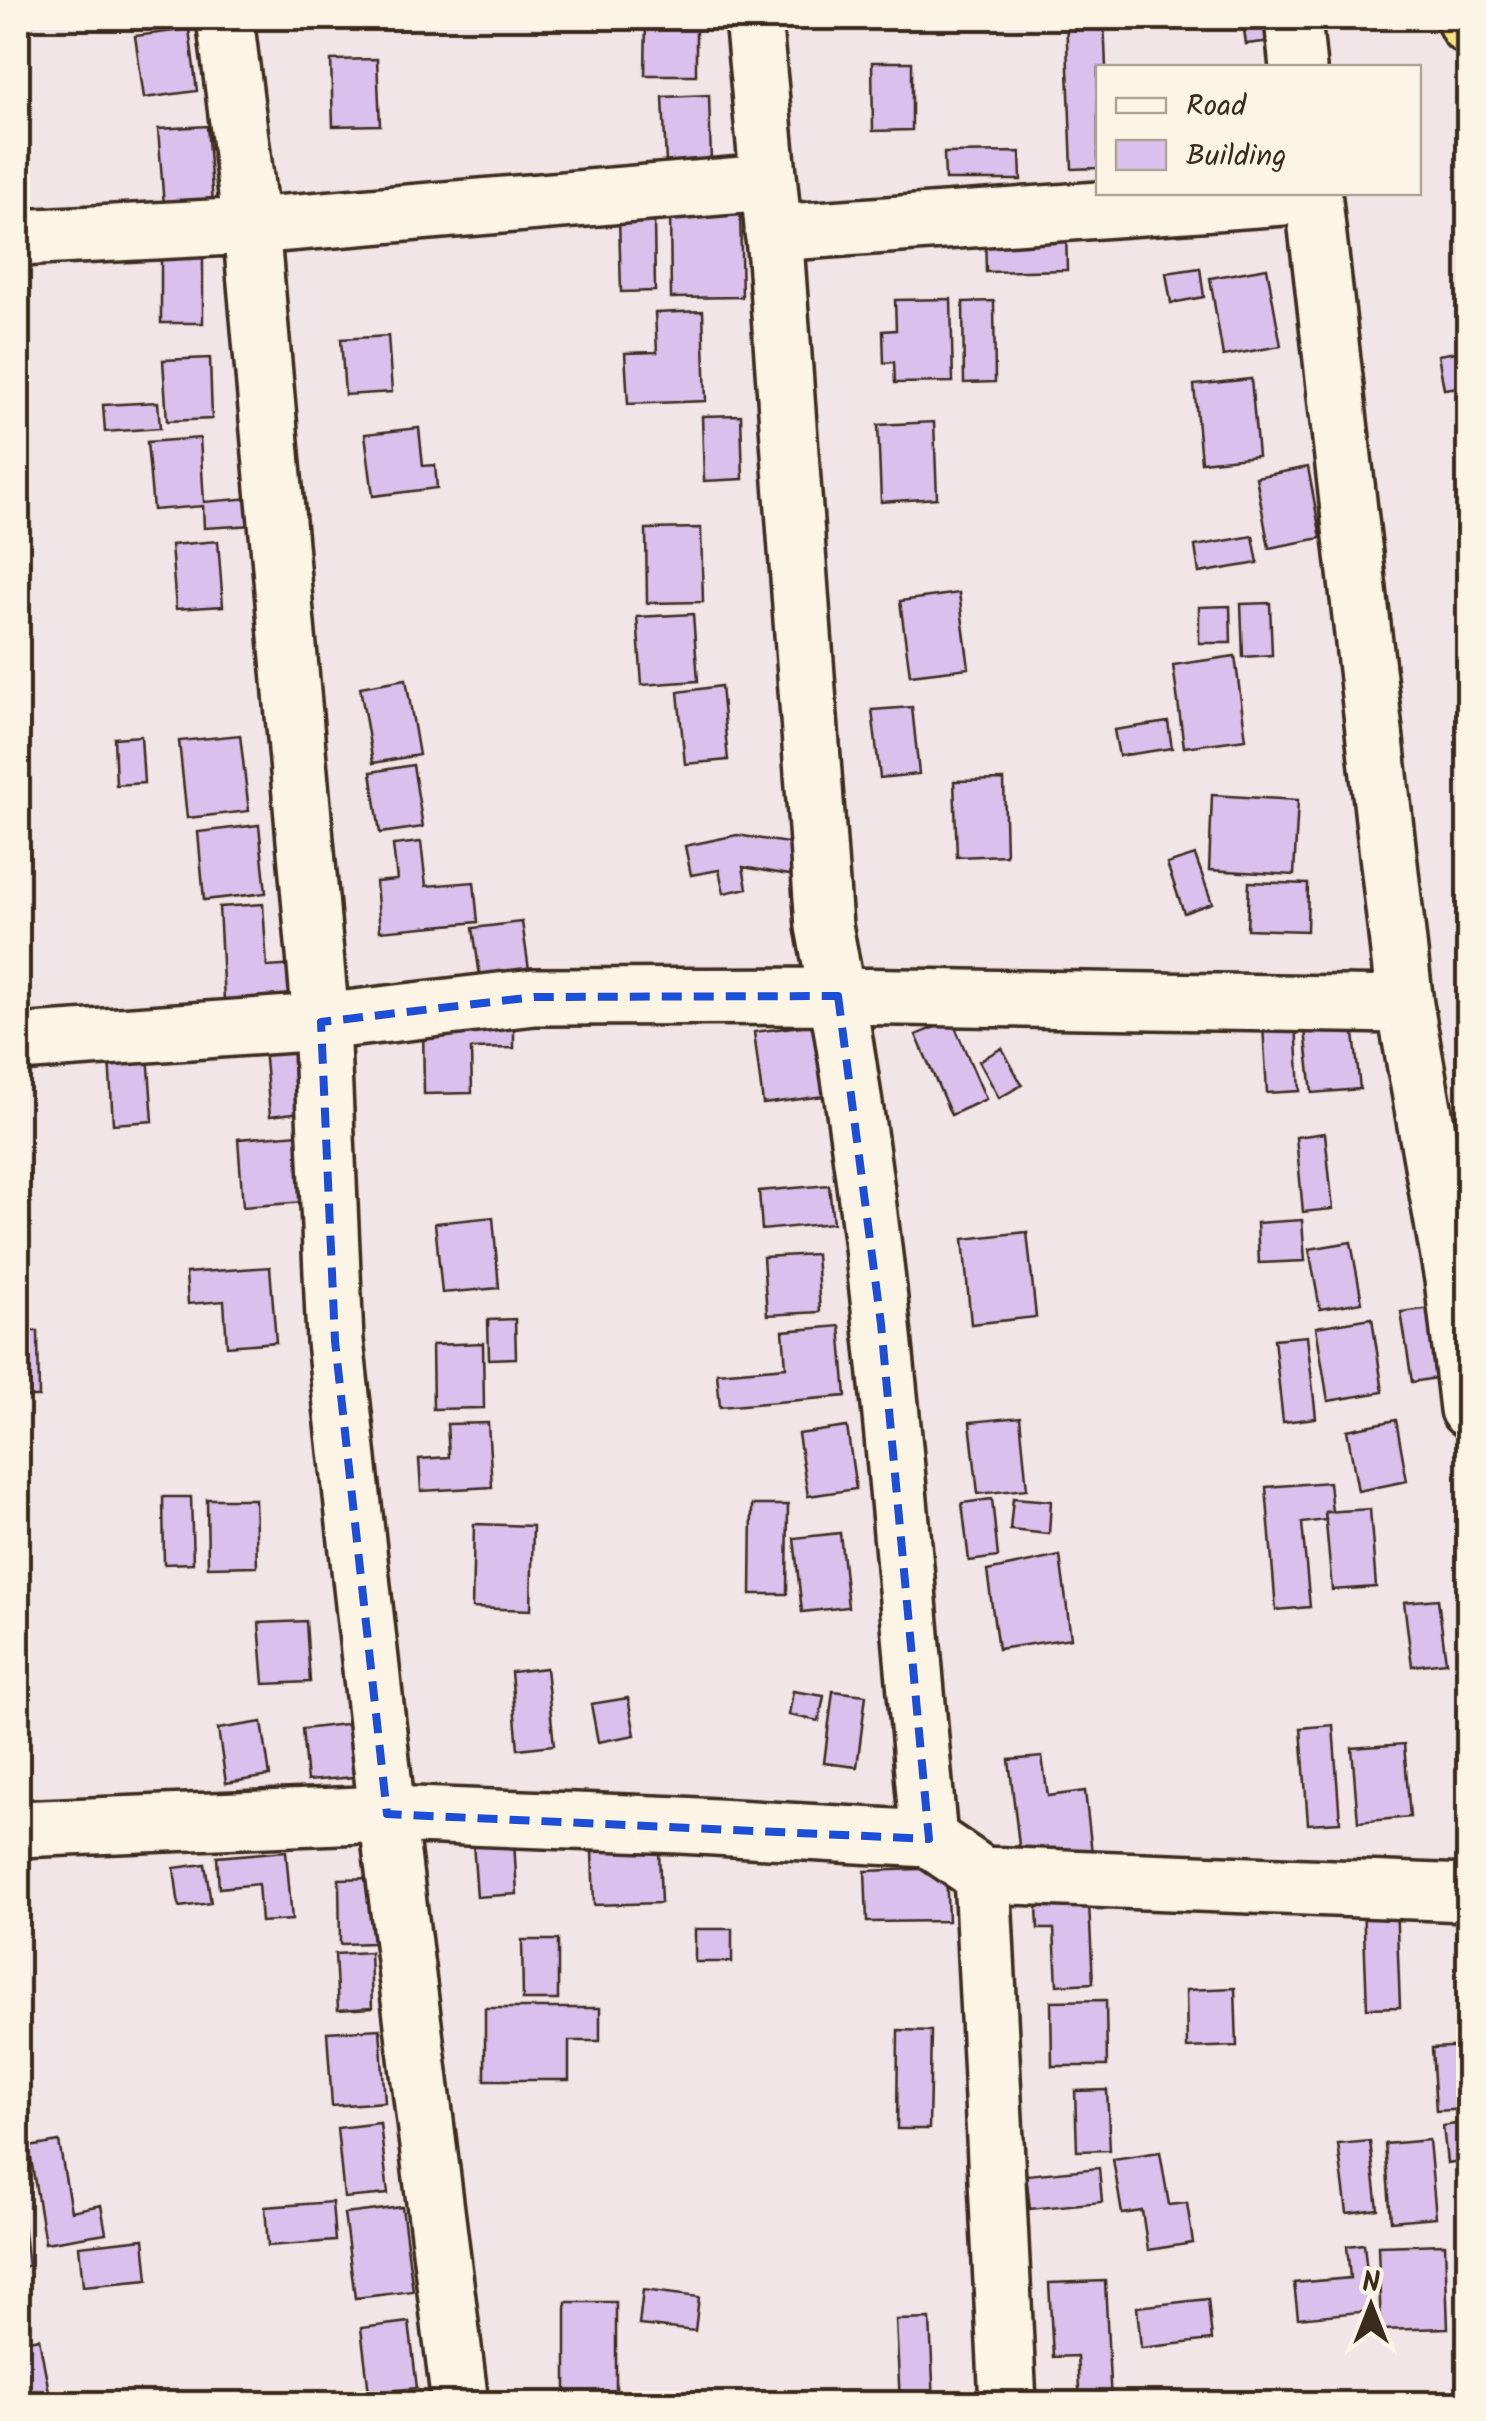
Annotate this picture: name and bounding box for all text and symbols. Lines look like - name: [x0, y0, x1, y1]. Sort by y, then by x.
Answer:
- legend: [1096, 65, 1421, 195]
- text: Road: [1186, 83, 1247, 131]
- text: Building: [1186, 133, 1286, 181]
- north arrow: [1321, 2256, 1421, 2356]
- text: N: [1362, 2261, 1380, 2306]

